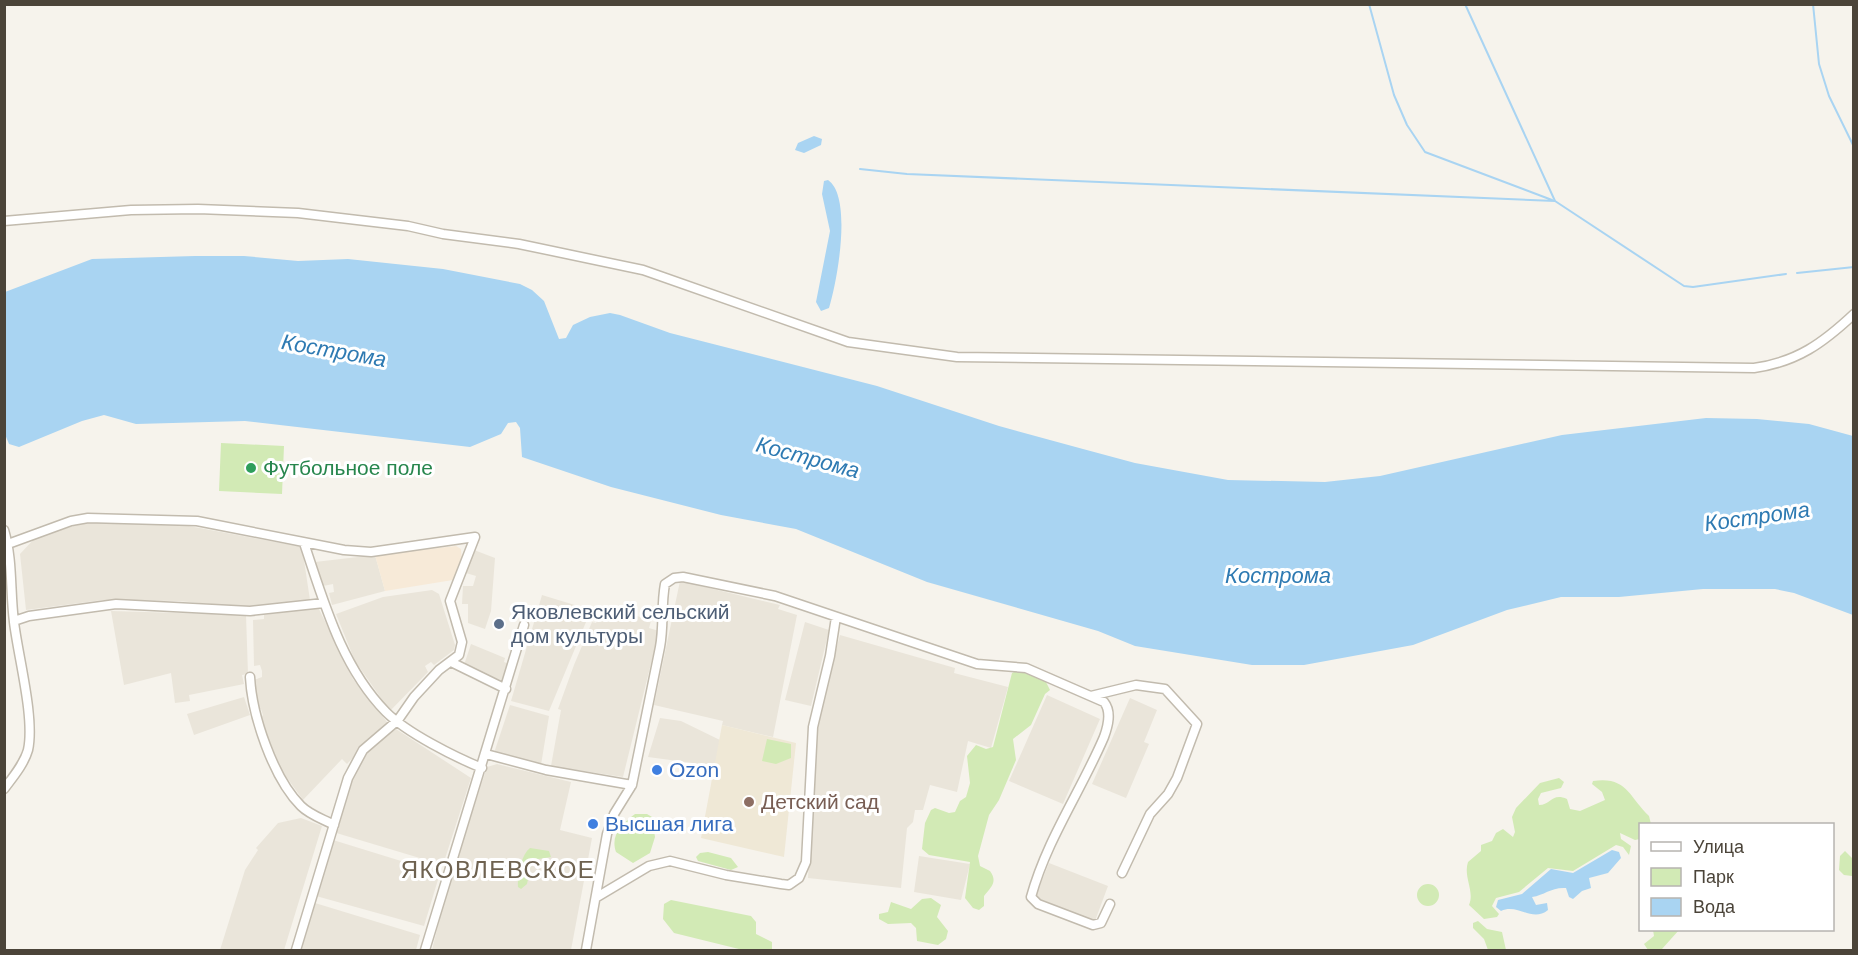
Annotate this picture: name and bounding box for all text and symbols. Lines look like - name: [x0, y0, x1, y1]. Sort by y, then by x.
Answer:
- water label: Кострома: [280, 329, 388, 372]
- water label: Кострома: [753, 432, 862, 483]
- place label: Футбольное поле: [263, 456, 433, 479]
- marker: Футбольное поле: [244, 461, 258, 475]
- water label: Кострома: [1703, 497, 1811, 536]
- water label: Кострома: [1225, 563, 1331, 588]
- place label: Яковлевский сельский дом культуры: [511, 600, 730, 647]
- marker: Яковлевский сельский дом культуры: [492, 617, 506, 631]
- place label: Ozon: [669, 758, 719, 781]
- marker: Ozon: [650, 763, 664, 777]
- place label: Детский сад: [761, 790, 879, 813]
- marker: Детский сад: [742, 795, 756, 809]
- place label: Высшая лига: [605, 812, 734, 835]
- marker: Высшая лига: [586, 817, 600, 831]
- legend: [1639, 823, 1834, 931]
- text: Улица: [1693, 837, 1745, 857]
- district label: ЯКОВЛЕВСКОЕ: [401, 856, 595, 883]
- text: Парк: [1693, 867, 1734, 887]
- text: Вода: [1693, 897, 1736, 917]

